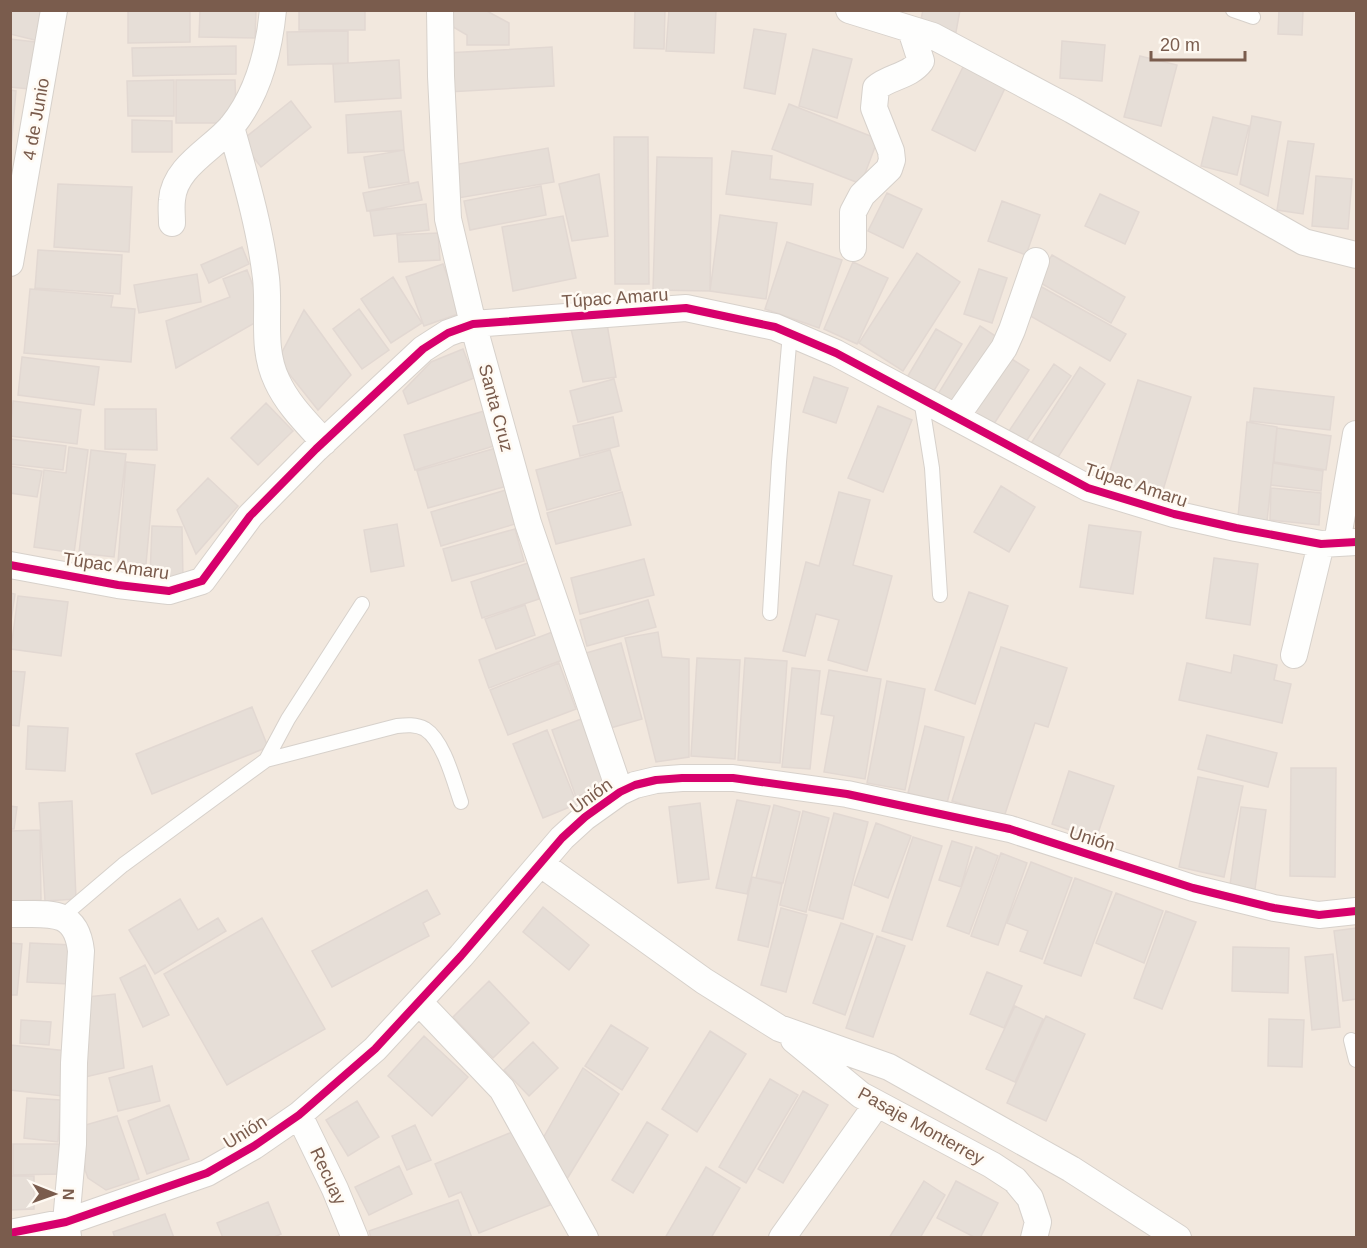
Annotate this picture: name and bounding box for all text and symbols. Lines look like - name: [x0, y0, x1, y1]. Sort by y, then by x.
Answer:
- scale bar: [1151, 24, 1246, 62]
- text: 20 m: [1160, 35, 1200, 55]
- street label: 4 de Junio: [19, 76, 53, 162]
- street label: Túpac Amaru: [561, 284, 669, 312]
- street label: Santa Cruz: [475, 362, 517, 454]
- street label: Túpac Amaru: [1082, 459, 1190, 511]
- street label: Túpac Amaru: [62, 549, 170, 583]
- street label: Unión: [566, 774, 616, 818]
- street label: Unión: [1067, 822, 1117, 856]
- street label: Pasaje Monterrey: [854, 1083, 988, 1169]
- street label: Unión: [220, 1111, 270, 1153]
- street label: Recuay: [306, 1144, 350, 1208]
- north arrow: [24, 1164, 84, 1224]
- text: N: [60, 1188, 77, 1200]

